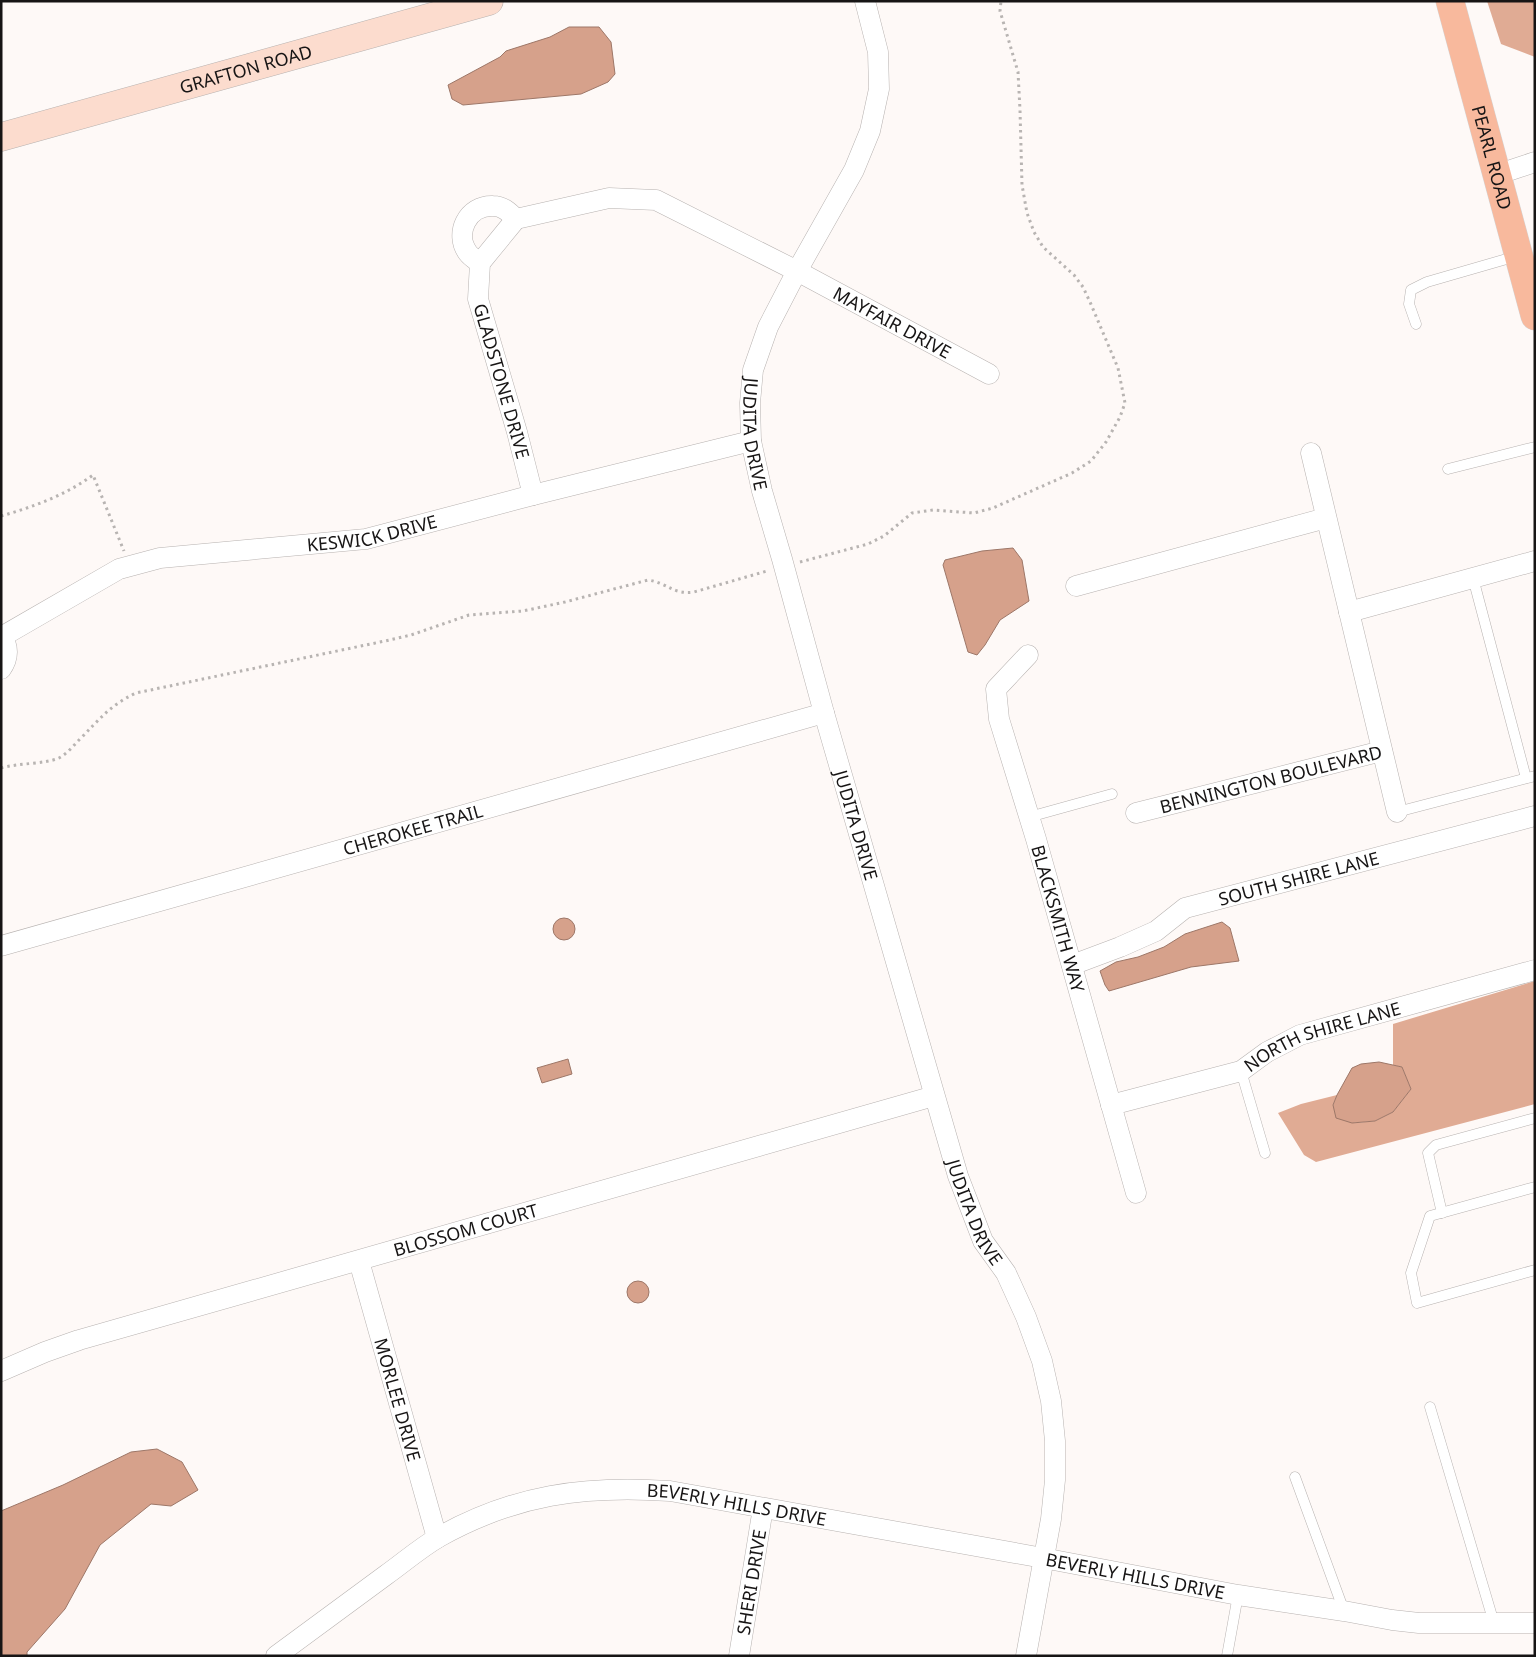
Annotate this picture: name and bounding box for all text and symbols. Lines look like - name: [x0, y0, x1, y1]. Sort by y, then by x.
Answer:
- street label: GRAFTON ROAD: [177, 39, 315, 99]
- street label: PEARL ROAD: [1467, 102, 1518, 212]
- street label: MAYFAIR DRIVE: [829, 281, 956, 364]
- street label: GLADSTONE DRIVE: [468, 301, 536, 461]
- street label: JUDITA DRIVE: [738, 375, 774, 493]
- street label: KESWICK DRIVE: [306, 509, 440, 556]
- street label: BENNINGTON BOULEVARD: [1157, 739, 1384, 819]
- street label: JUDITA DRIVE: [829, 765, 884, 883]
- street label: CHEROKEE TRAIL: [340, 798, 485, 861]
- street label: BLACKSMITH WAY: [1026, 842, 1091, 996]
- street label: SOUTH SHIRE LANE: [1216, 846, 1381, 911]
- street label: NORTH SHIRE LANE: [1239, 996, 1403, 1077]
- street label: JUDITA DRIVE: [941, 1154, 1008, 1270]
- street label: BLOSSOM COURT: [391, 1198, 541, 1262]
- street label: MORLEE DRIVE: [369, 1335, 427, 1464]
- street label: BEVERLY HILLS DRIVE: [646, 1478, 828, 1531]
- street label: SHERI DRIVE: [731, 1527, 771, 1636]
- street label: BEVERLY HILLS DRIVE: [1044, 1547, 1227, 1604]

